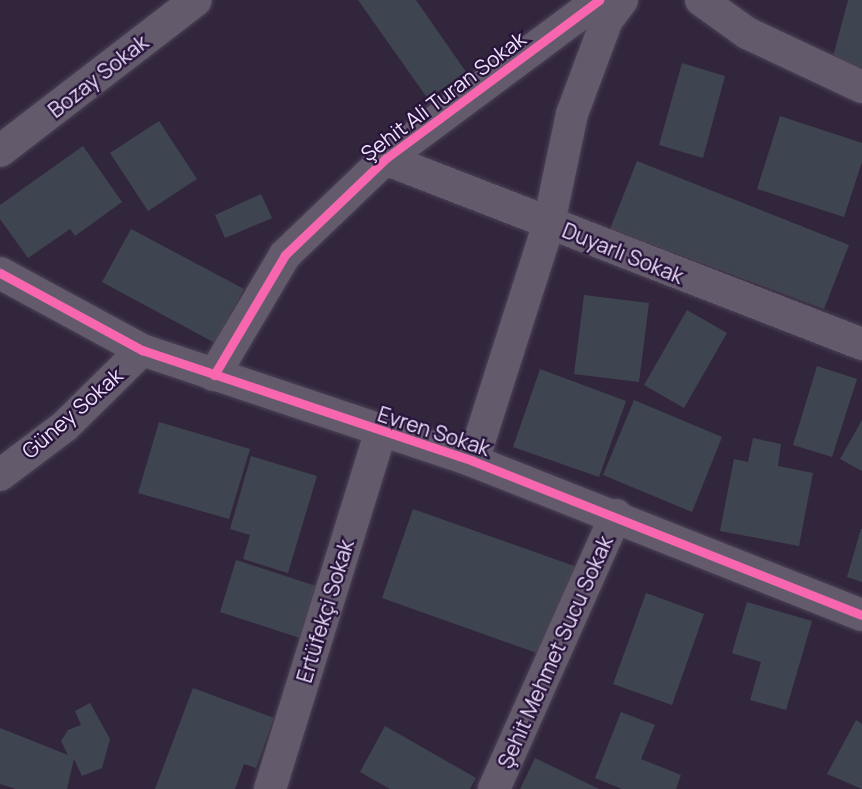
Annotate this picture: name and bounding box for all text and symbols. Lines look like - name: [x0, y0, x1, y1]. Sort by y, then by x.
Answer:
- street label: Şehit Ali Turan Sokak: [356, 26, 530, 166]
- street label: Bozay Sokak: [43, 29, 153, 123]
- street label: Duyarlı Sokak: [559, 217, 687, 289]
- street label: Güney Sokak: [17, 363, 127, 463]
- street label: Evren Sokak: [375, 401, 493, 461]
- street label: Şehit Mehmet Sucu Sokak: [492, 532, 618, 772]
- street label: Ertüfekçi Sokak: [291, 536, 359, 686]

